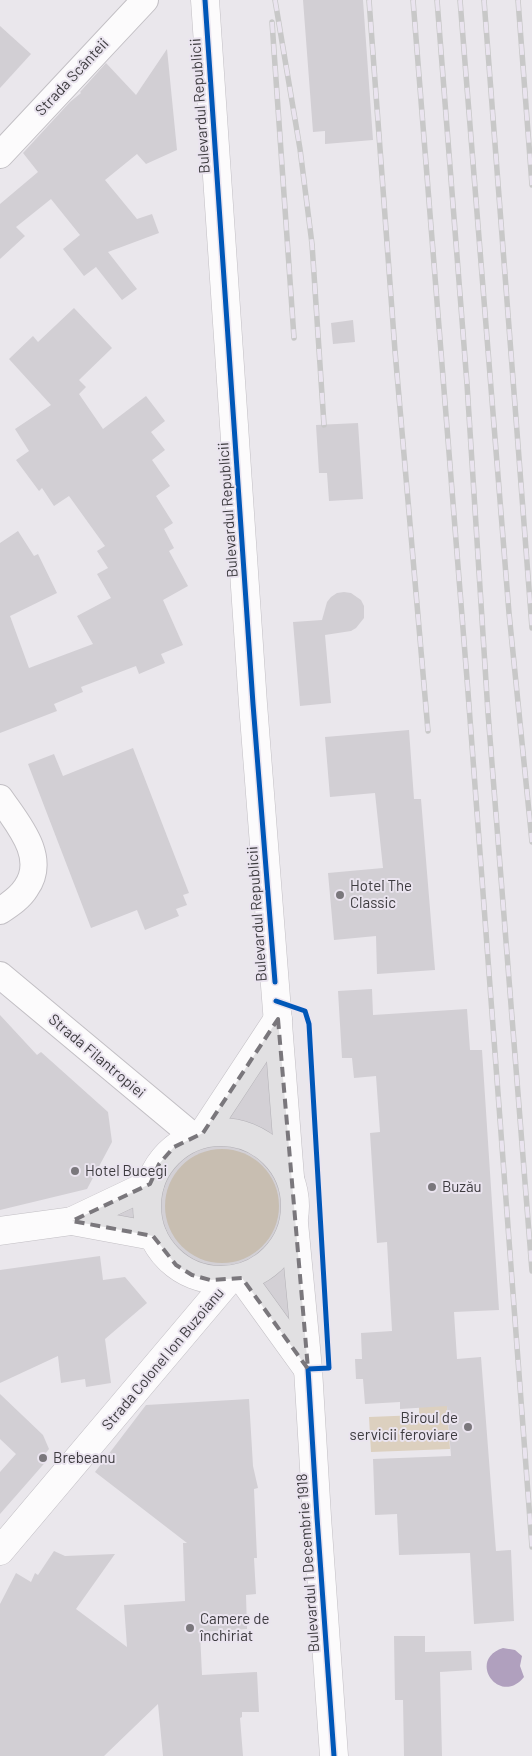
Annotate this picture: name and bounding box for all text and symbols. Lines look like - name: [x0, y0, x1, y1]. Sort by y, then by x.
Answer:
- street label: Strada Scânteii: [31, 34, 112, 119]
- street label: Bulevardul Republicii: [185, 38, 213, 174]
- street label: Bulevardul Republicii: [213, 442, 241, 578]
- street label: Bulevardul Republicii: [242, 846, 270, 982]
- place label: Hotel The Classic: [350, 876, 412, 911]
- marker: Hotel The Classic: [334, 889, 346, 901]
- street label: Strada Filantropiei: [46, 1010, 150, 1101]
- place label: Hotel Bucegi: [85, 1161, 167, 1179]
- marker: Hotel Bucegi: [69, 1165, 81, 1177]
- place label: Buzău: [442, 1177, 482, 1195]
- marker: Buzău: [426, 1181, 438, 1193]
- street label: Strada Colonel Ion Buzoianu: [97, 1283, 227, 1433]
- place label: Biroul de servicii feroviare: [350, 1408, 458, 1443]
- marker: Biroul de servicii feroviare: [462, 1421, 474, 1433]
- place label: Brebeanu: [53, 1448, 116, 1466]
- marker: Brebeanu: [37, 1452, 49, 1464]
- street label: Bulevardul 1 Decembrie 1918: [292, 1473, 322, 1653]
- place label: Camere de închiriat: [199, 1609, 270, 1644]
- marker: Camere de închiriat: [184, 1622, 196, 1634]

